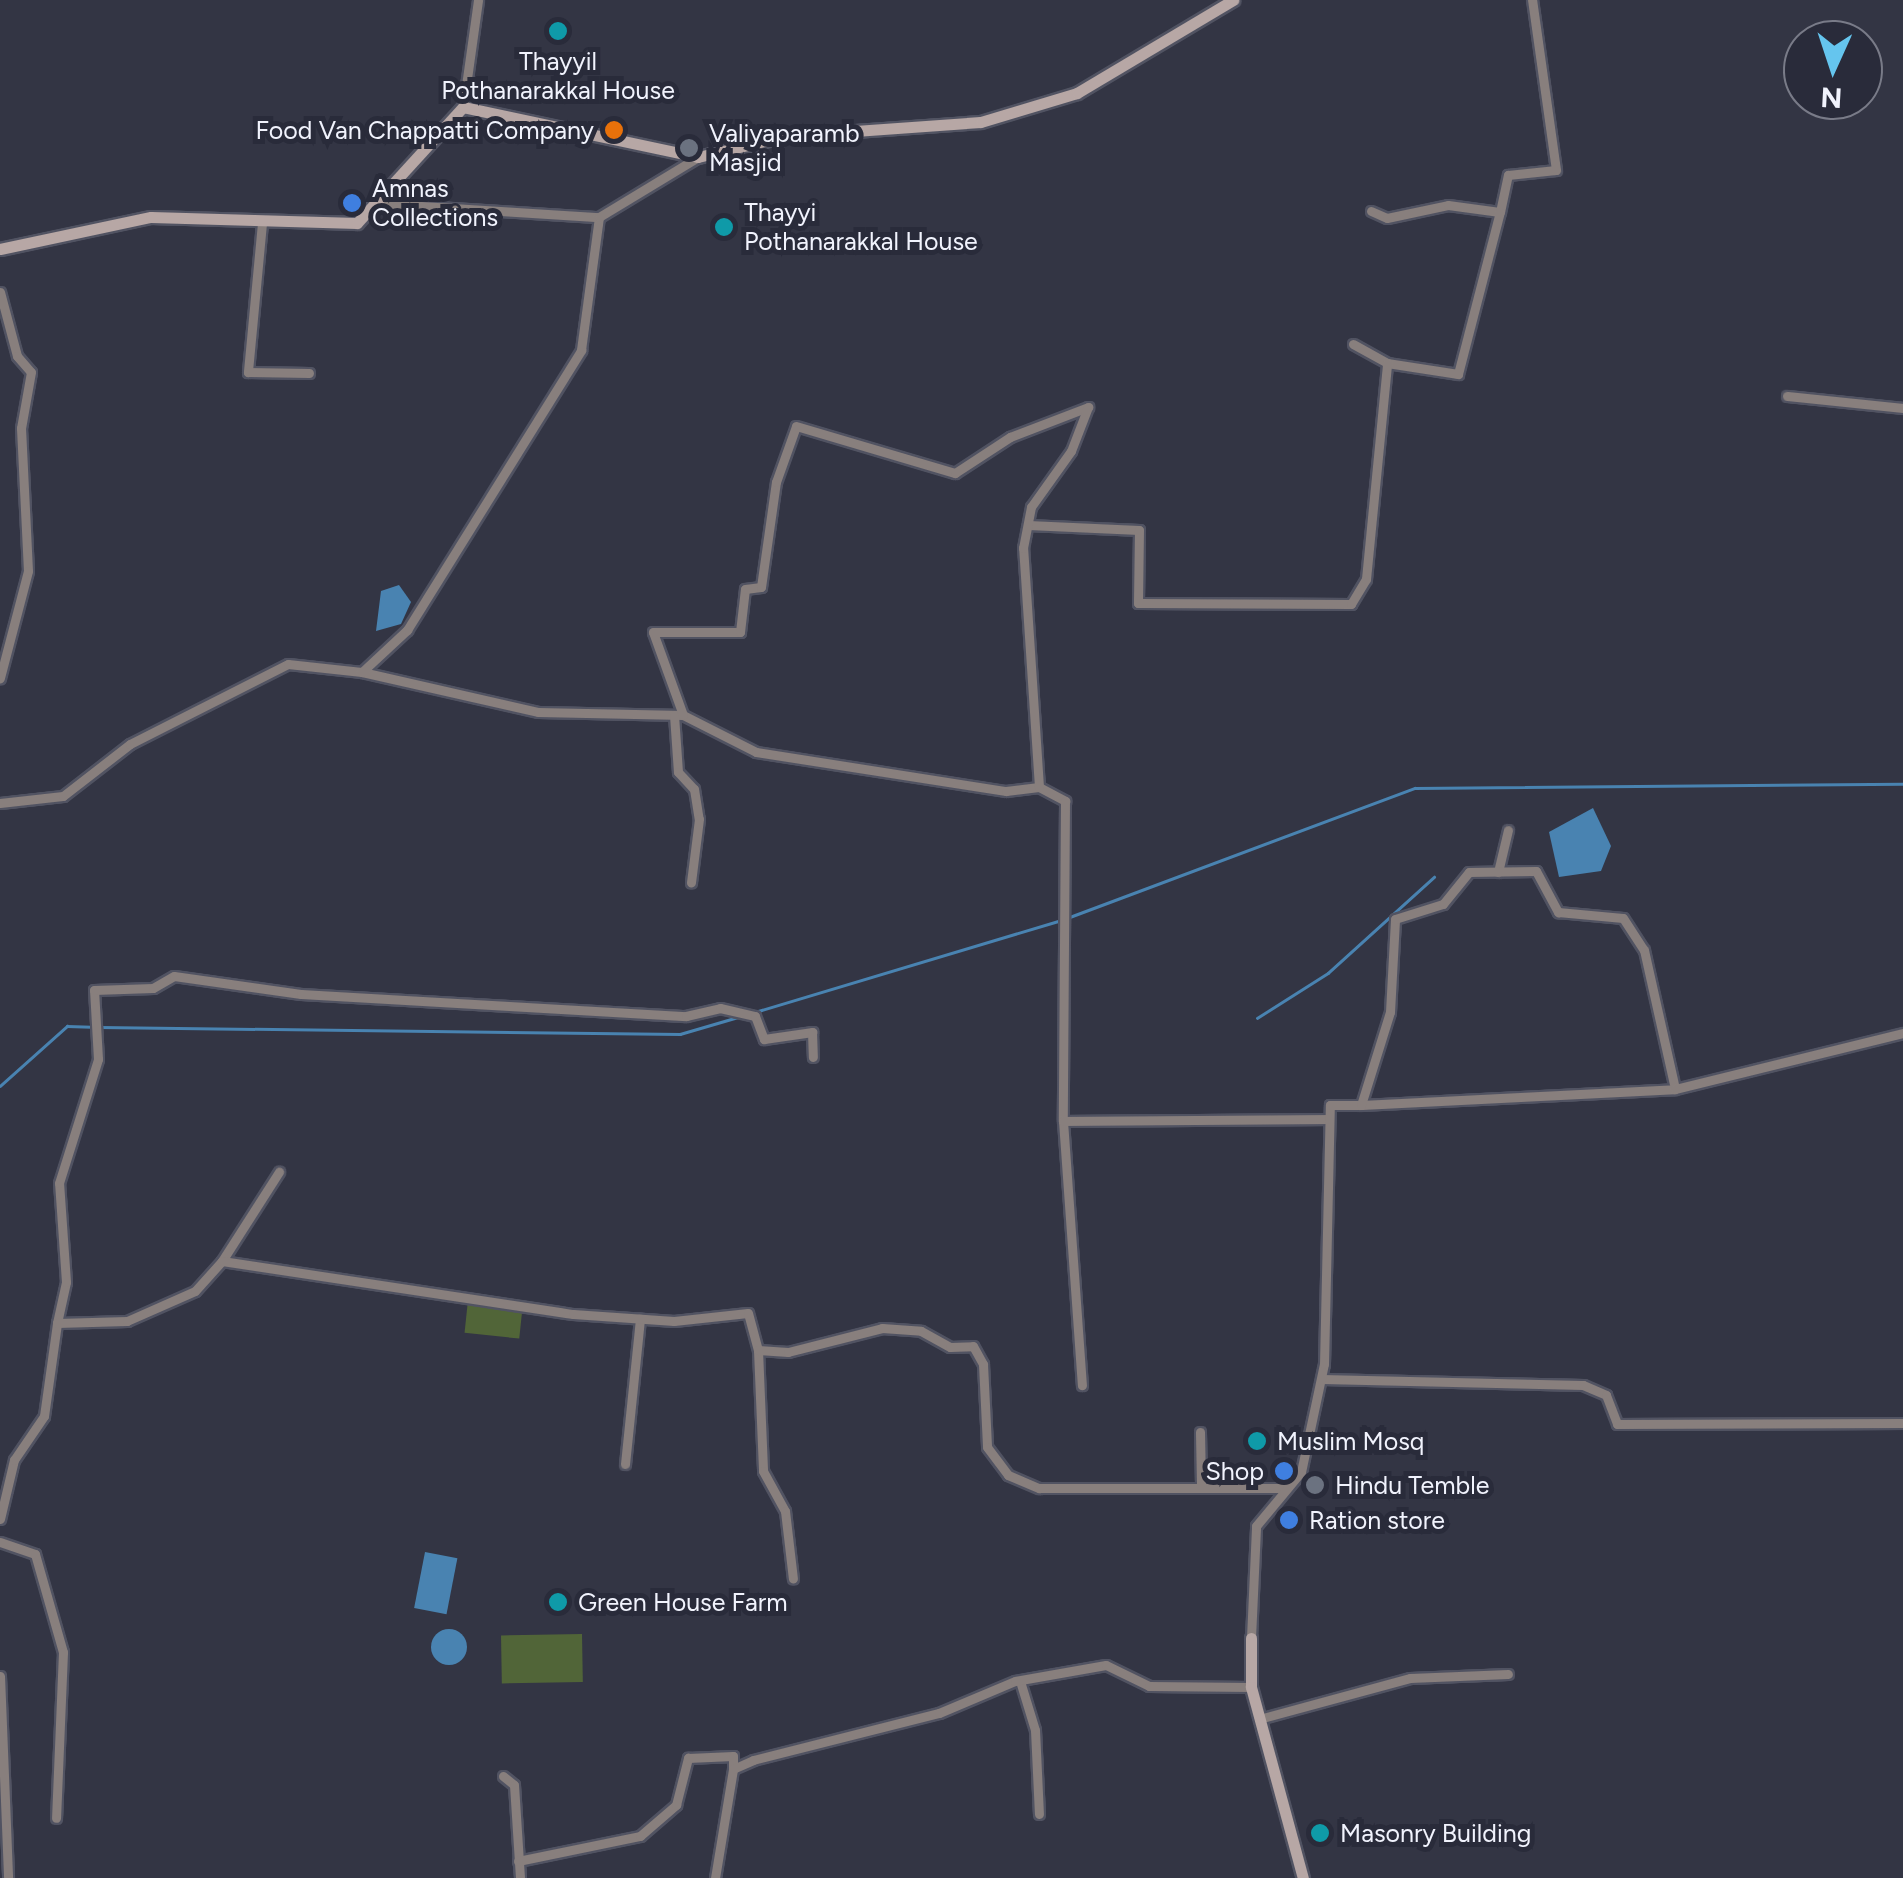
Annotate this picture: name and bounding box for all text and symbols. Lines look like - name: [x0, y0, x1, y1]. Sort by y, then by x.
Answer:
- marker: Thayyil Pothanarakkal House: [547, 20, 569, 42]
- north arrow: [1783, 20, 1883, 120]
- place label: Thayyil Pothanarakkal House: [441, 47, 675, 106]
- text: N: [1820, 80, 1843, 116]
- place label: Food Van Chappatti Company: [255, 115, 594, 145]
- marker: Food Van Chappatti Company: [603, 119, 625, 141]
- place label: Valiyaparamb Masjid: [709, 119, 860, 178]
- marker: Valiyaparamb Masjid: [678, 137, 700, 159]
- place label: Amnas Collections: [372, 174, 498, 233]
- marker: Amnas Collections: [341, 192, 363, 214]
- place label: Thayyi Pothanarakkal House: [744, 198, 978, 257]
- marker: Thayyi Pothanarakkal House: [713, 216, 735, 238]
- place label: Muslim Mosq: [1277, 1426, 1424, 1456]
- marker: Muslim Mosq: [1246, 1430, 1268, 1452]
- place label: Shop: [1205, 1456, 1264, 1486]
- marker: Shop: [1273, 1460, 1295, 1482]
- place label: Hindu Temble: [1335, 1470, 1489, 1500]
- marker: Hindu Temble: [1304, 1474, 1326, 1496]
- place label: Ration store: [1309, 1505, 1445, 1535]
- marker: Ration store: [1278, 1509, 1300, 1531]
- place label: Green House Farm: [578, 1587, 787, 1617]
- marker: Green House Farm: [547, 1591, 569, 1613]
- place label: Masonry Building: [1340, 1818, 1531, 1848]
- marker: Masonry Building: [1309, 1822, 1331, 1844]

